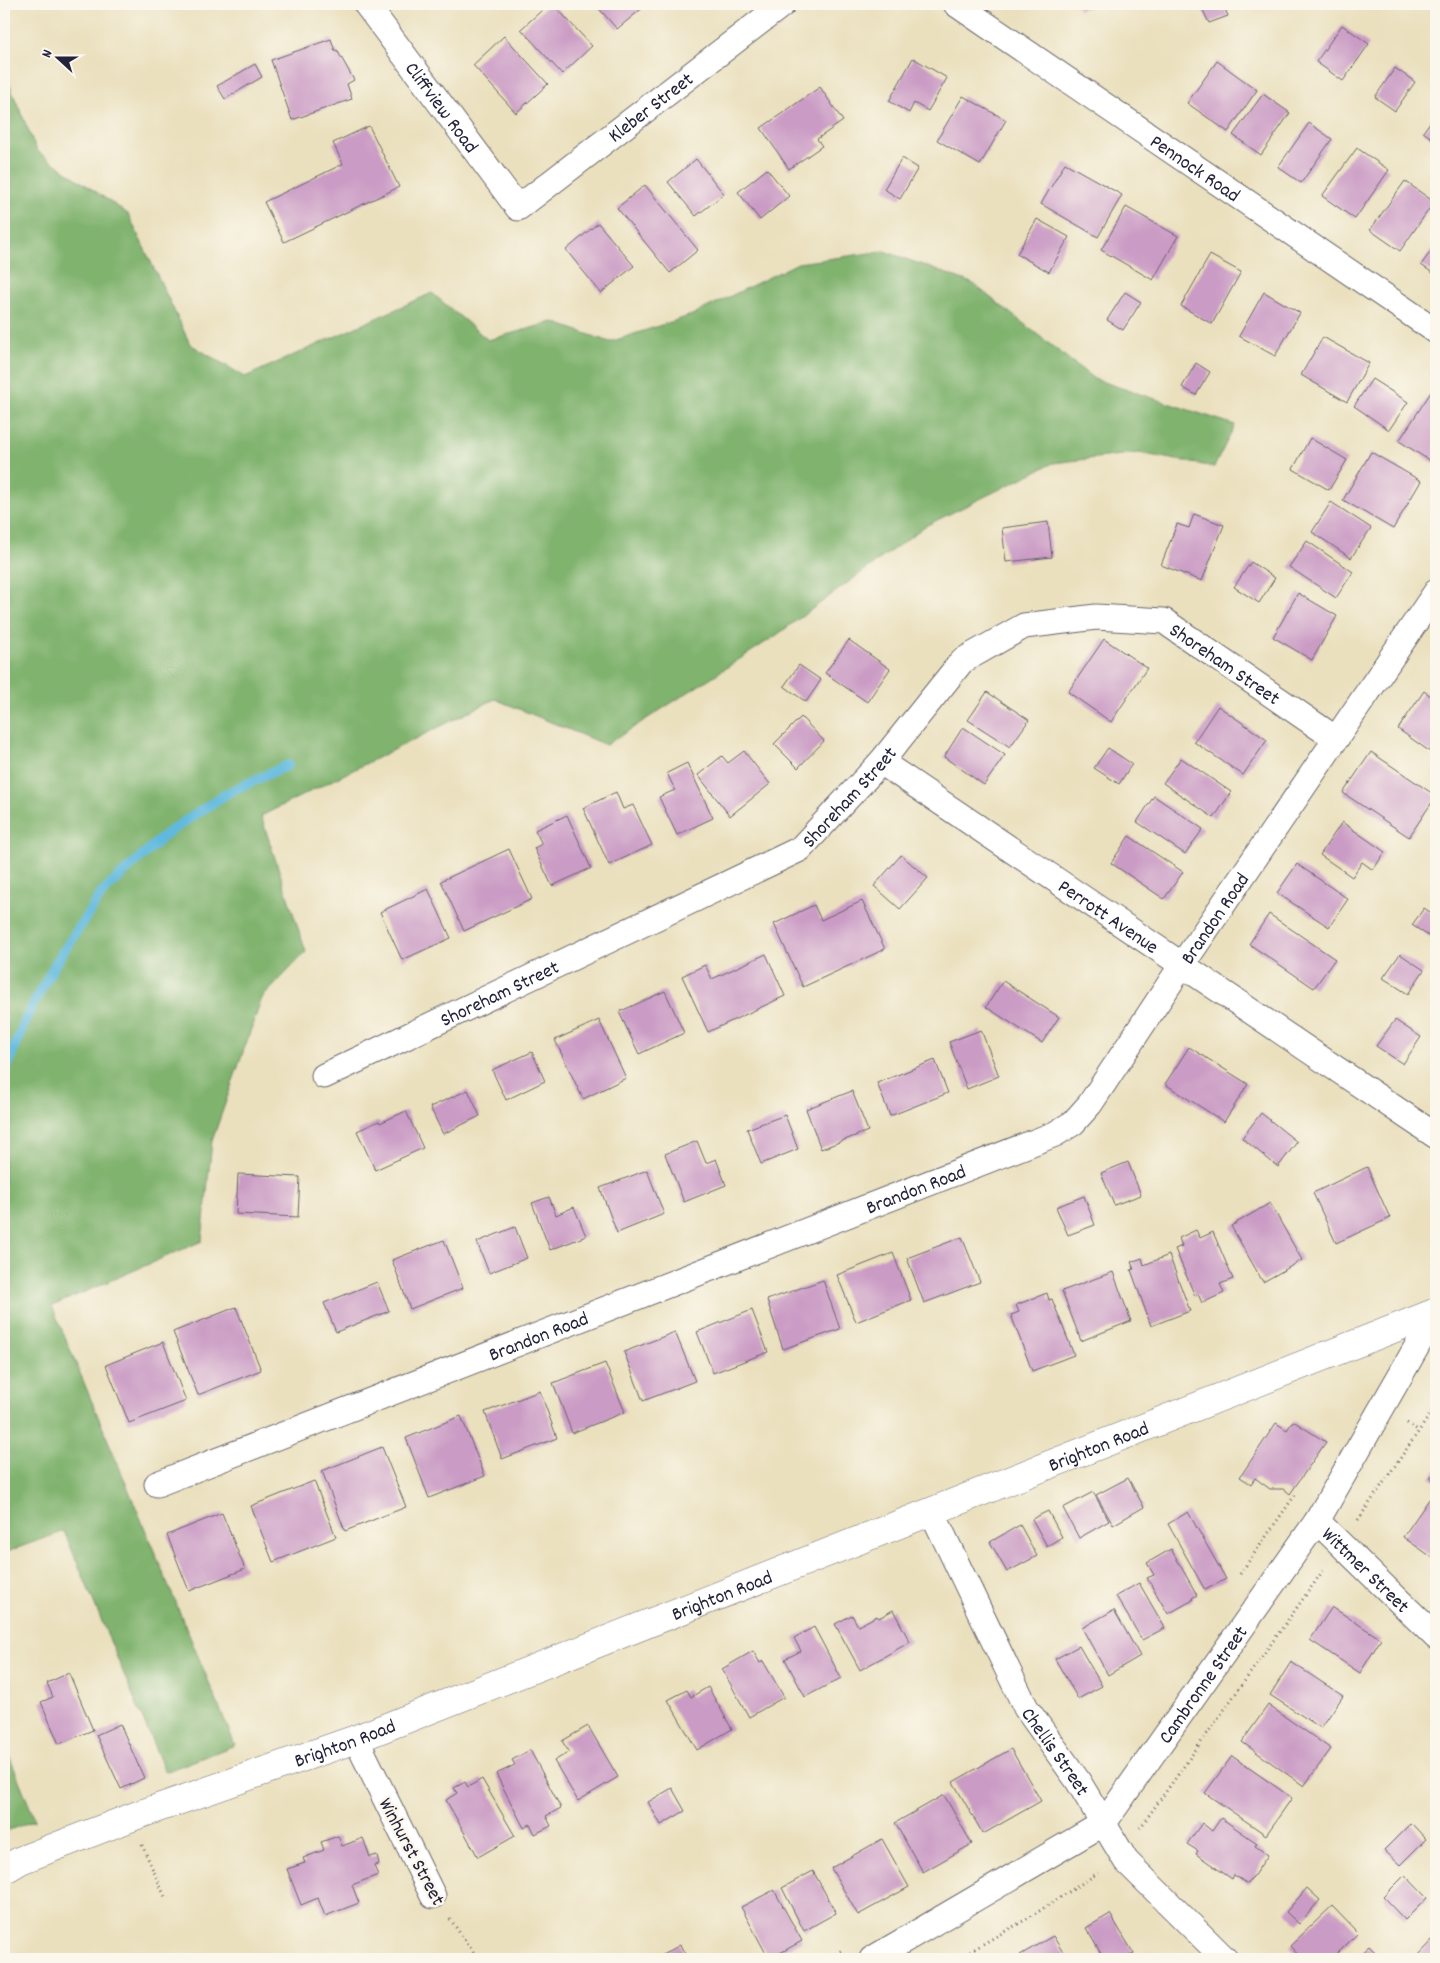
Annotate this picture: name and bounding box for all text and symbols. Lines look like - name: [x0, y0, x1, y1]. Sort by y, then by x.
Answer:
- north arrow: [32, 32, 82, 82]
- text: N: [37, 47, 58, 61]
- street label: Cliffview Road: [397, 57, 483, 160]
- street label: Kleber Street: [603, 67, 700, 151]
- street label: Pennock Road: [1143, 129, 1245, 210]
- street label: Shoreham Street: [1163, 618, 1285, 714]
- street label: Shoreham Street: [797, 742, 905, 855]
- street label: Brandon Road: [1175, 868, 1258, 971]
- street label: Perrott Avenue: [1052, 874, 1163, 962]
- street label: Shoreham Street: [436, 955, 565, 1036]
- street label: Brandon Road: [862, 1159, 971, 1223]
- street label: Brandon Road: [485, 1306, 593, 1370]
- street label: Brighton Road: [1045, 1416, 1154, 1481]
- street label: Wittmer Street: [1314, 1522, 1415, 1621]
- street label: Brighton Road: [668, 1565, 777, 1630]
- street label: Cambronne Street: [1153, 1621, 1256, 1750]
- street label: Chellis Street: [1013, 1703, 1095, 1802]
- street label: Brighton Road: [291, 1714, 400, 1776]
- street label: Winhurst Street: [370, 1793, 451, 1911]

